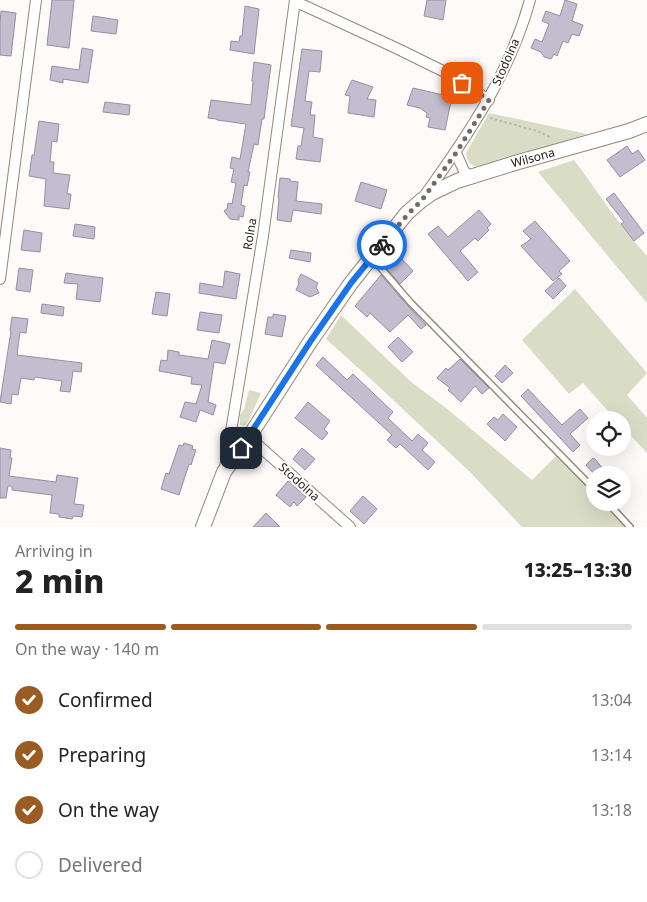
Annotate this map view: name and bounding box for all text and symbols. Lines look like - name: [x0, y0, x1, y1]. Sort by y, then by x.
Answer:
- street label: Stodolna: [488, 35, 523, 88]
- pin: [441, 62, 483, 104]
- icon: bag: [448, 69, 476, 97]
- street label: Wilsona: [509, 144, 557, 171]
- street label: Rolna: [239, 217, 260, 251]
- courier: [357, 220, 407, 270]
- icon: bike: [368, 231, 396, 259]
- map controls: [586, 411, 631, 511]
- button: locate: [586, 411, 631, 456]
- pin: [220, 427, 262, 469]
- icon: home: [227, 434, 255, 462]
- street label: Stodolna: [275, 459, 324, 505]
- button: layers: [586, 466, 631, 511]
- text: Arriving in: [15, 540, 93, 562]
- text: 13:25–13:30: [524, 557, 632, 583]
- text: 2 min: [15, 559, 104, 602]
- text: On the way · 140 m: [15, 638, 159, 660]
- icon: check: [15, 686, 43, 714]
- text: Confirmed: [58, 687, 153, 713]
- text: 13:04: [591, 689, 632, 711]
- icon: check: [15, 741, 43, 769]
- text: Preparing: [58, 742, 146, 768]
- text: 13:14: [591, 744, 632, 766]
- icon: check: [15, 796, 43, 824]
- text: On the way: [58, 797, 159, 823]
- text: 13:18: [591, 799, 632, 821]
- text: Delivered: [58, 852, 143, 878]

